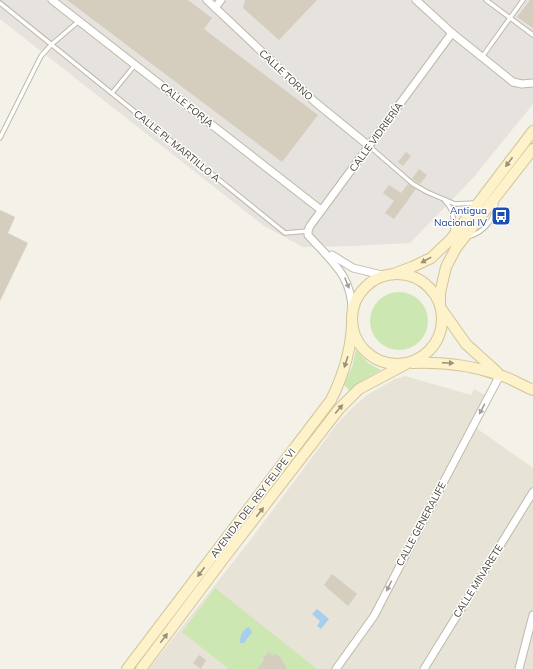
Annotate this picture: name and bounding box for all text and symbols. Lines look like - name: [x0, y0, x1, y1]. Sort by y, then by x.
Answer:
- street label: CALLE TORNO: [256, 47, 316, 103]
- street label: CALLE FORJA: [158, 80, 217, 130]
- street label: CALLE VIDRIERÍA: [346, 99, 406, 174]
- street label: CALLE PL MARTILLO A: [131, 107, 223, 185]
- one-way arrow: [505, 156, 514, 167]
- place label: Antigua Nacional IV: [434, 204, 487, 229]
- bus stop icon: Antigua Nacional IV: [490, 205, 512, 227]
- one-way arrow: [420, 257, 431, 263]
- one-way arrow: [344, 277, 350, 289]
- one-way arrow: [343, 357, 349, 369]
- one-way arrow: [442, 360, 454, 367]
- one-way arrow: [479, 403, 485, 415]
- one-way arrow: [335, 404, 344, 414]
- street label: AVENIDA DEL REY FELIPE VI: [207, 446, 299, 560]
- street label: CALLE GENERALIFE: [393, 480, 449, 568]
- one-way arrow: [255, 506, 264, 517]
- street label: CALLE MINARETE: [450, 542, 506, 620]
- one-way arrow: [197, 566, 205, 577]
- one-way arrow: [386, 581, 392, 592]
- one-way arrow: [160, 632, 169, 643]

